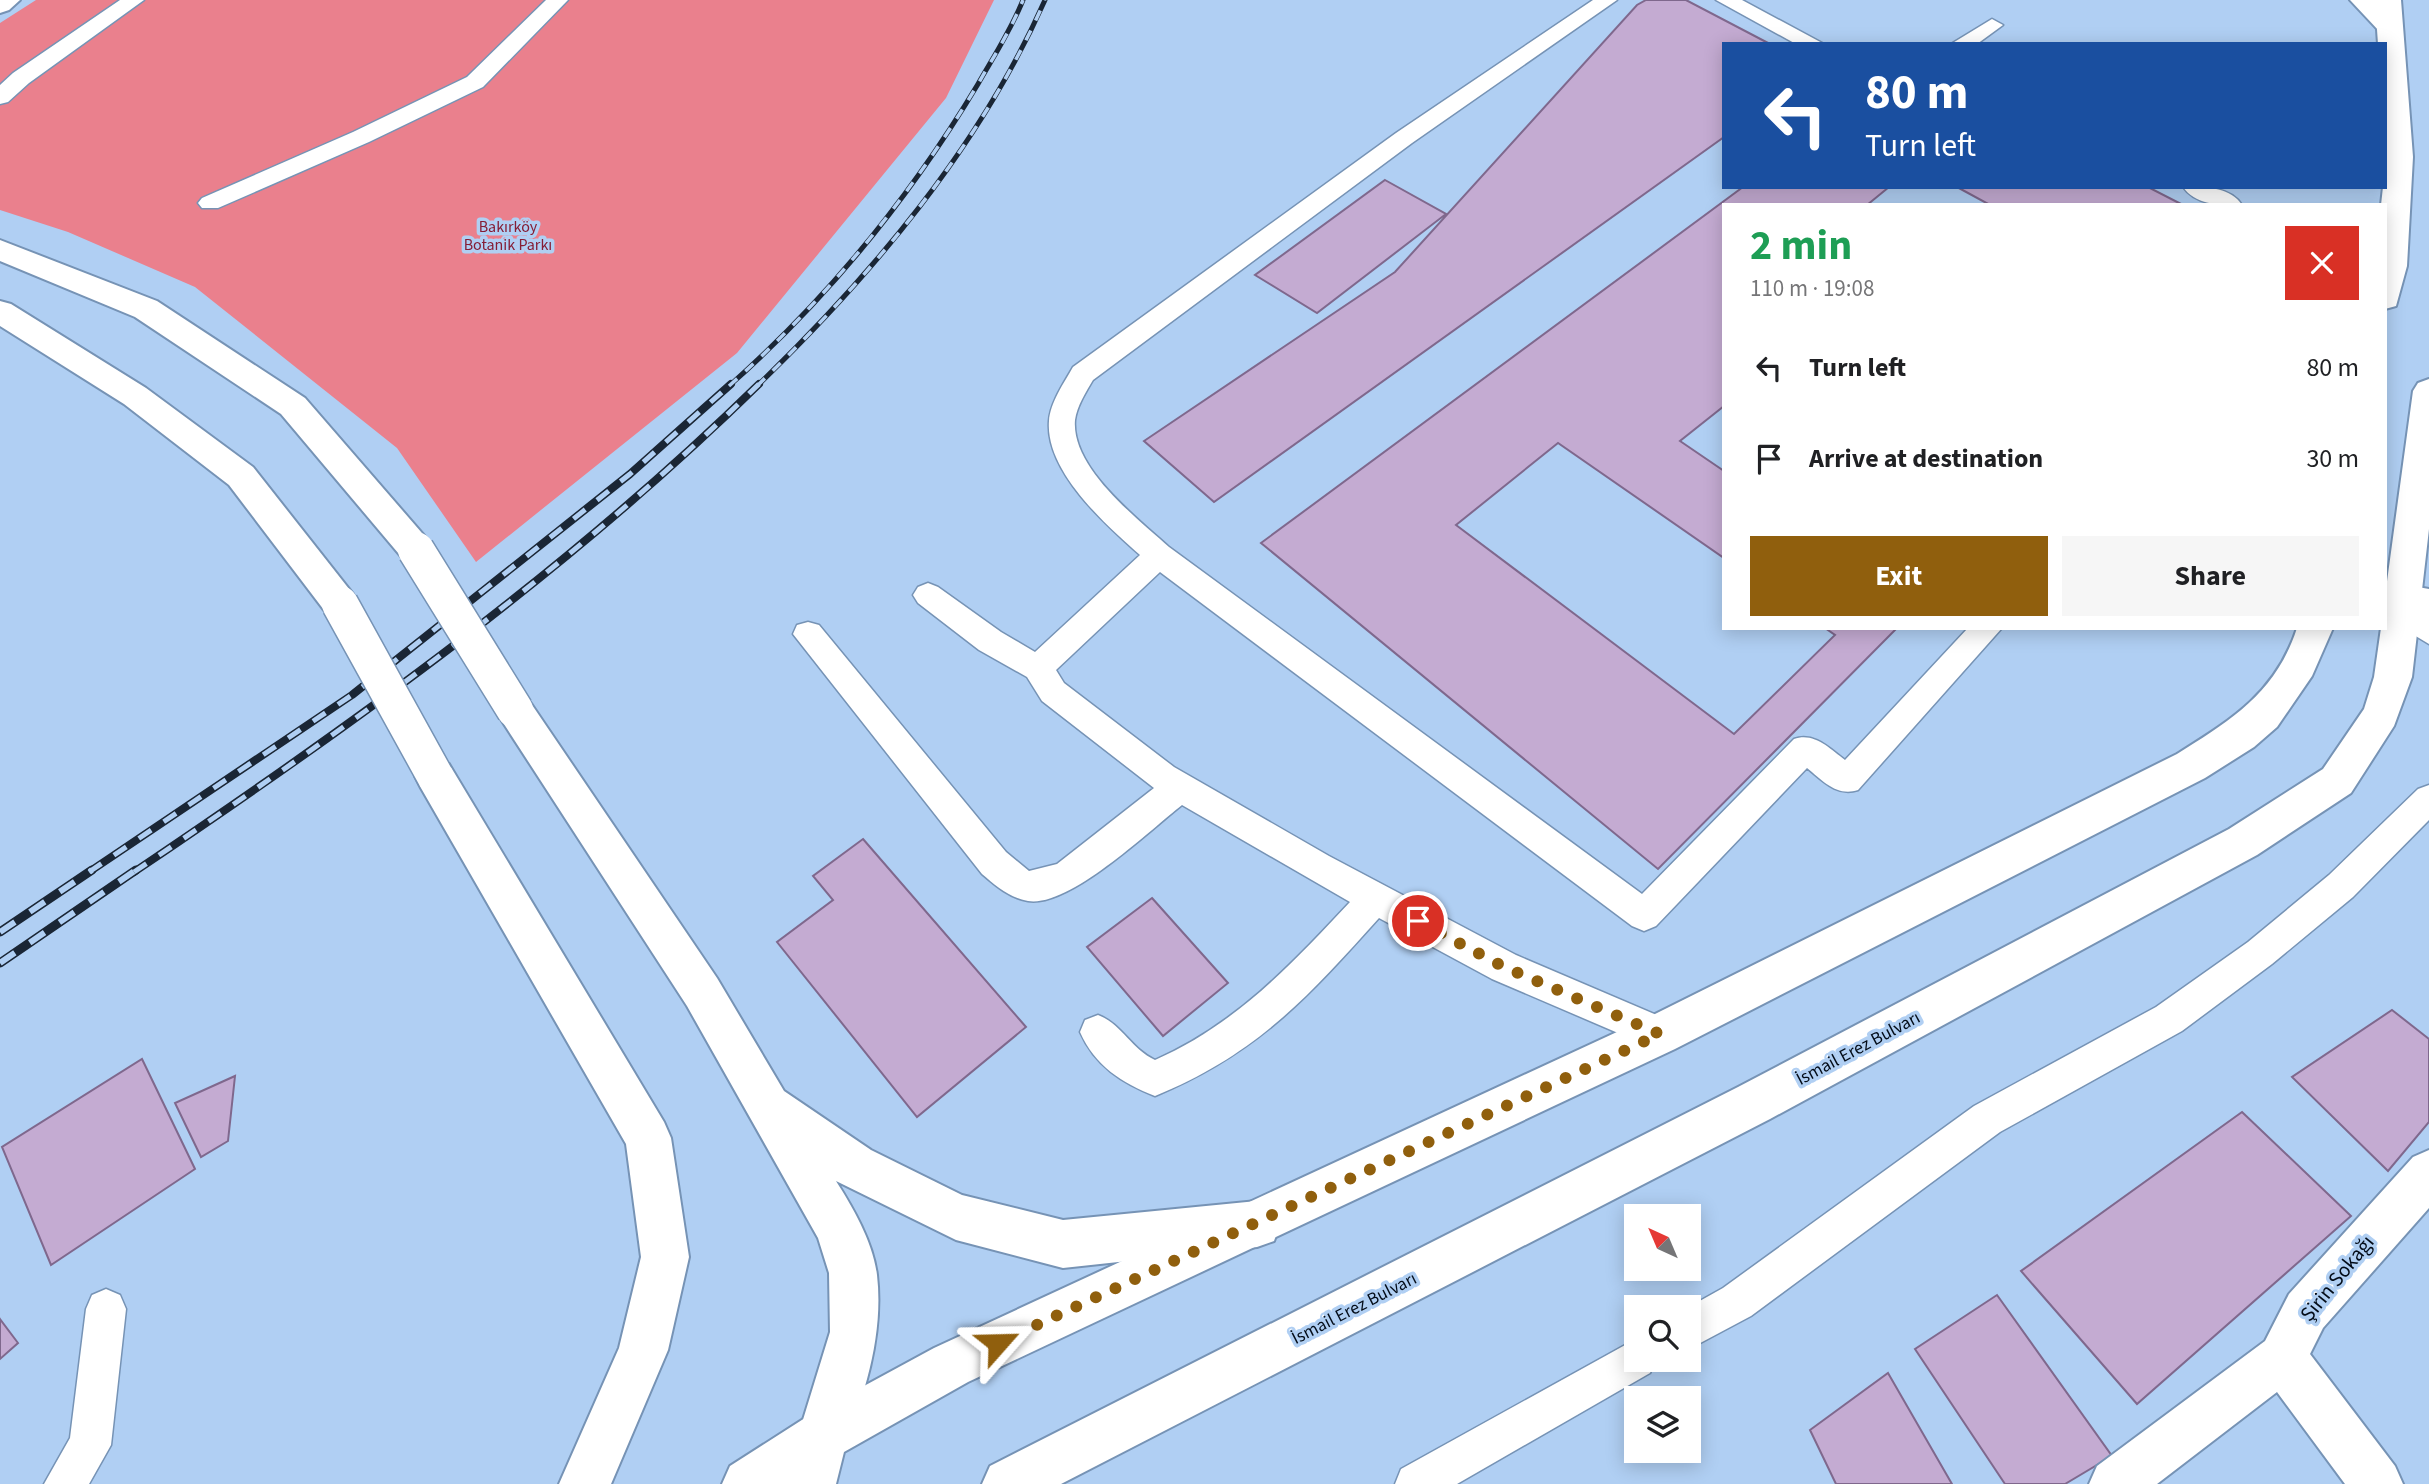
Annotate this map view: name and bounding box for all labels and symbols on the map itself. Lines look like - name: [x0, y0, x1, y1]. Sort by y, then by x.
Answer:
- park label: Bakırköy Botanik Parkı: [464, 216, 552, 256]
- pin: [1388, 891, 1448, 951]
- street label: İsmail Erez Bulvarı: [1792, 1005, 1925, 1092]
- north arrow: [1624, 1204, 1701, 1281]
- street label: Şirin Sokağı: [2293, 1228, 2381, 1328]
- street label: İsmail Erez Bulvarı: [1287, 1266, 1421, 1351]
- position arrow: [961, 1306, 1035, 1380]

